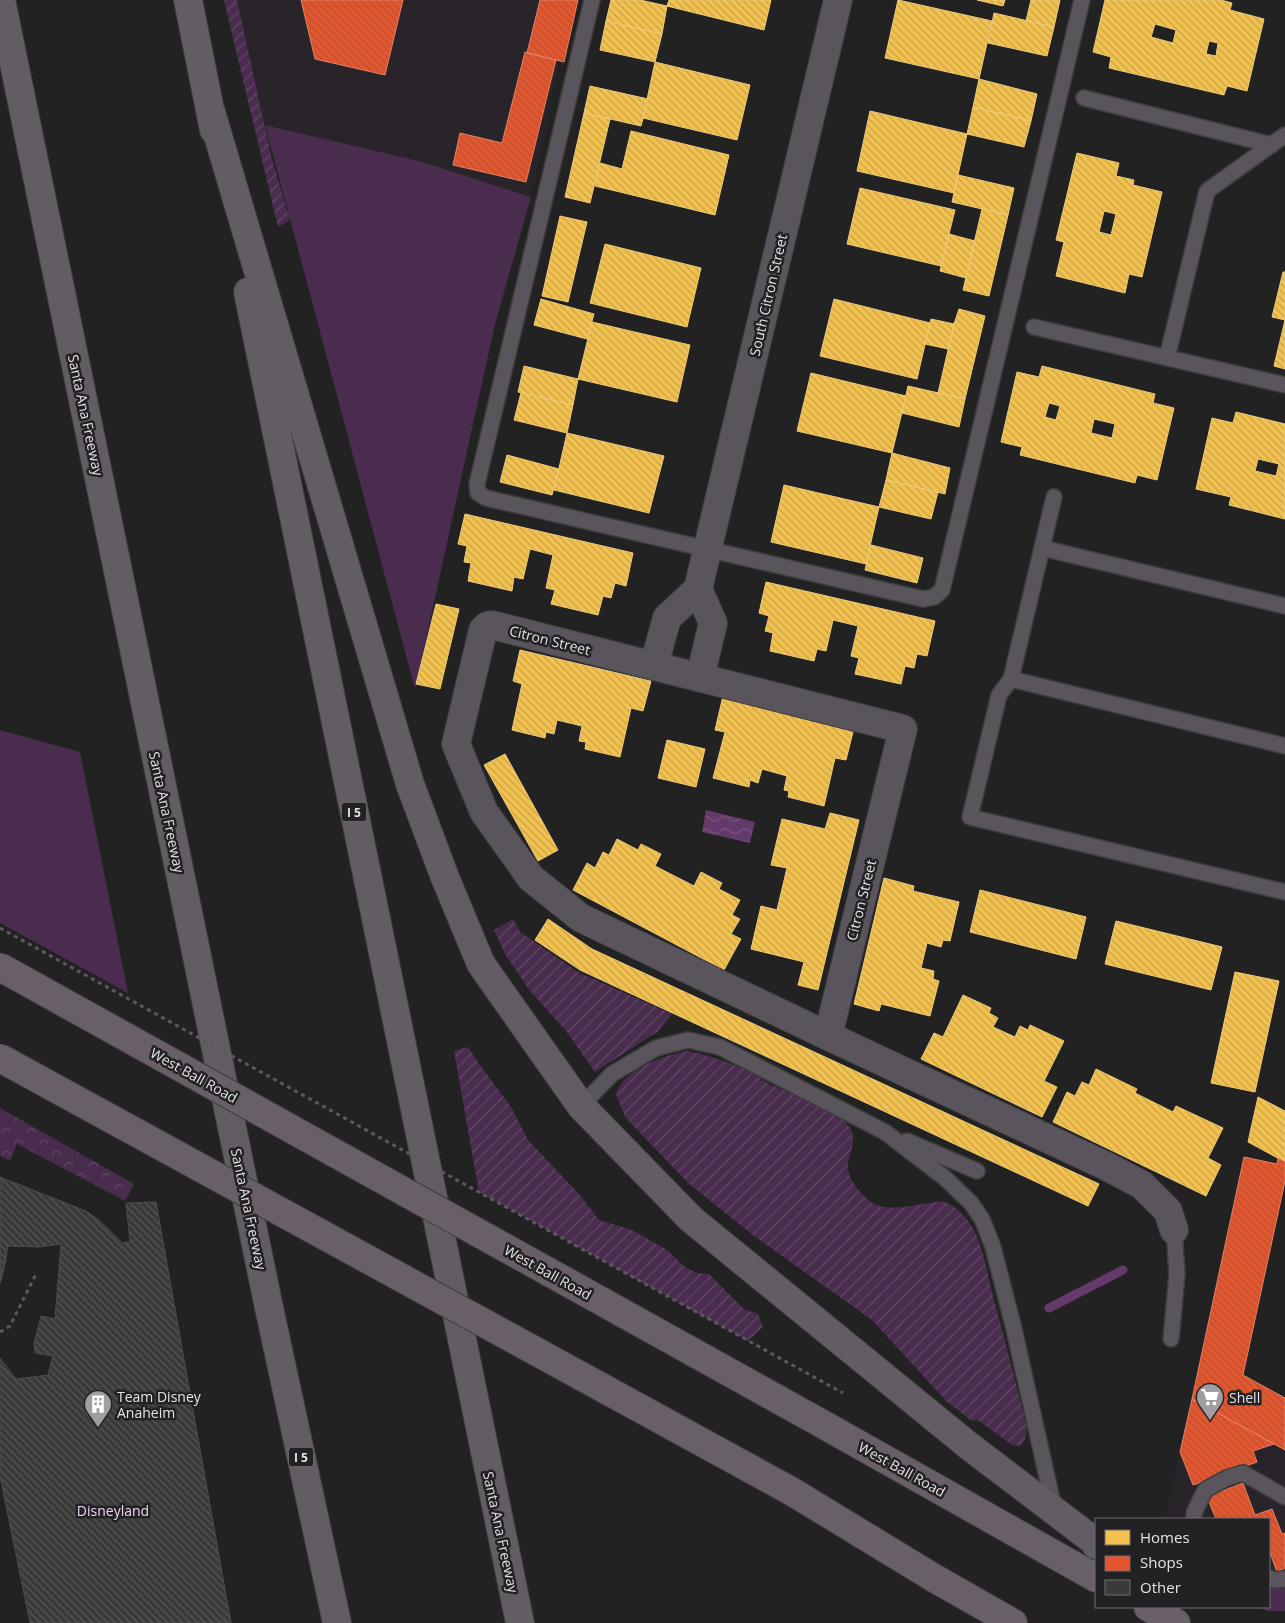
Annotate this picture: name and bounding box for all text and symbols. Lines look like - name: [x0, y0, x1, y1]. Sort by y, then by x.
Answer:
- street label: South Citron Street: [745, 232, 791, 358]
- street label: Santa Ana Freeway: [64, 353, 108, 478]
- street label: Citron Street: [508, 621, 592, 659]
- street label: Santa Ana Freeway: [145, 750, 189, 875]
- road number: I 5: [342, 802, 366, 822]
- street label: Citron Street: [842, 858, 880, 942]
- street label: West Ball Road: [147, 1043, 241, 1107]
- street label: Santa Ana Freeway: [227, 1147, 271, 1272]
- street label: West Ball Road: [501, 1240, 595, 1304]
- supermarket icon: Shell: [1195, 1382, 1225, 1421]
- place label: Team Disney Anaheim: [117, 1387, 202, 1422]
- place label: Shell: [1229, 1388, 1260, 1407]
- building icon: Team Disney Anaheim: [83, 1389, 113, 1428]
- street label: West Ball Road: [855, 1437, 949, 1501]
- road number: I 5: [288, 1448, 314, 1466]
- street label: Santa Ana Freeway: [479, 1470, 523, 1595]
- park label: Disneyland: [77, 1501, 149, 1520]
- legend: [1095, 1518, 1270, 1608]
- text: Homes: [1140, 1527, 1190, 1547]
- text: Shops: [1140, 1552, 1183, 1572]
- text: Other: [1140, 1577, 1181, 1597]

